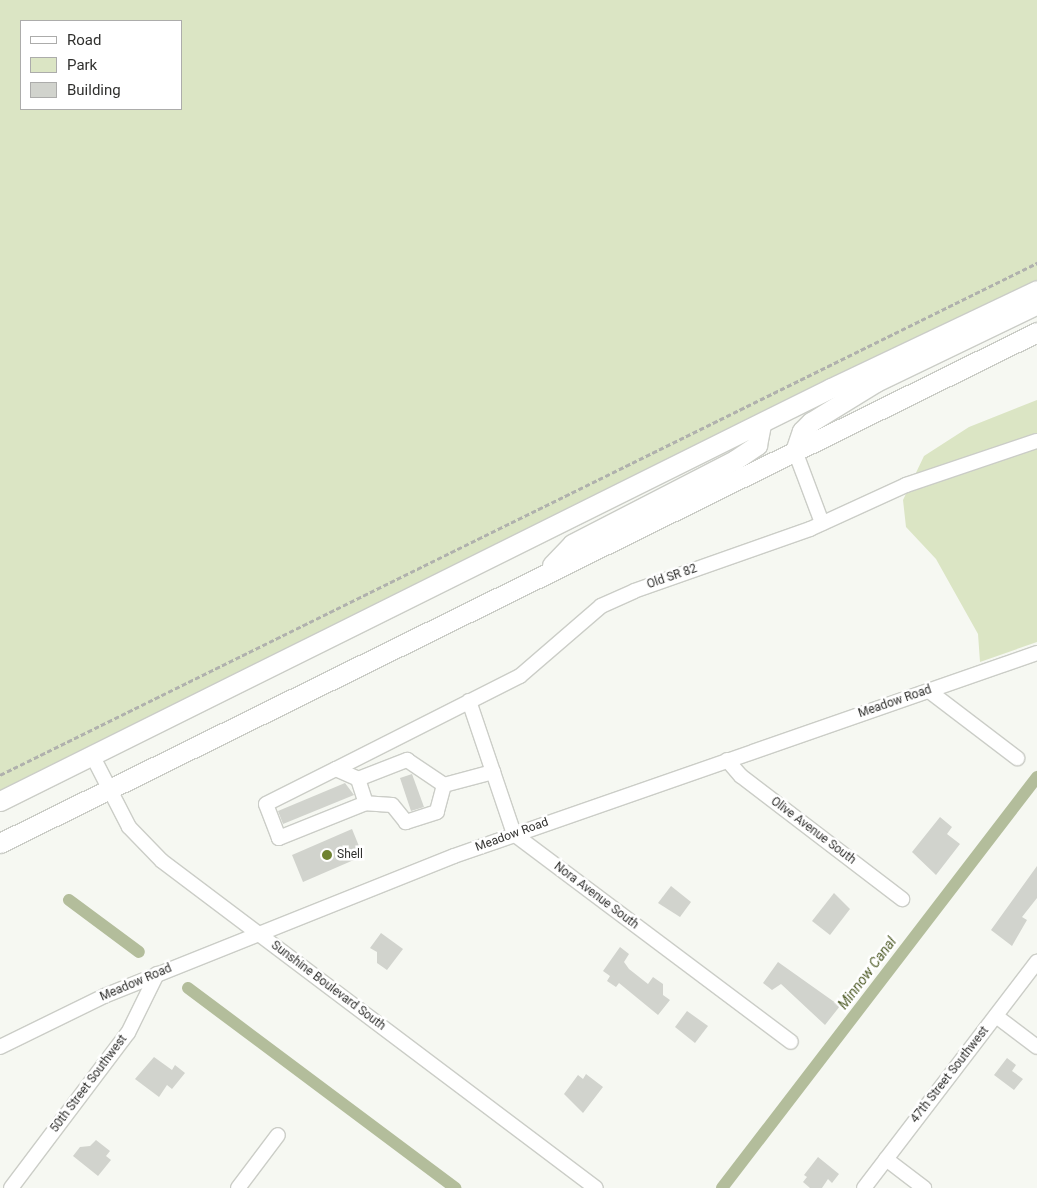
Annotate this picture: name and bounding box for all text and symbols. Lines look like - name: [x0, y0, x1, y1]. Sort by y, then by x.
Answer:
- legend: [20, 20, 182, 110]
- text: Road: [67, 31, 101, 49]
- text: Park: [67, 56, 97, 74]
- text: Building: [67, 81, 121, 99]
- street label: Old SR 82: [645, 562, 699, 592]
- street label: Meadow Road: [856, 683, 934, 721]
- street label: Olive Avenue South: [768, 794, 858, 868]
- street label: Meadow Road: [474, 815, 550, 855]
- place label: Shell: [337, 848, 363, 862]
- marker: Shell: [321, 849, 333, 861]
- street label: Nora Avenue South: [551, 860, 641, 932]
- water label: Minnow Canal: [834, 934, 900, 1012]
- street label: Sunshine Boulevard South: [268, 938, 388, 1034]
- street label: Meadow Road: [98, 961, 174, 1005]
- street label: 47th Street Southwest: [908, 1024, 992, 1126]
- street label: 50th Street Southwest: [48, 1032, 130, 1136]

